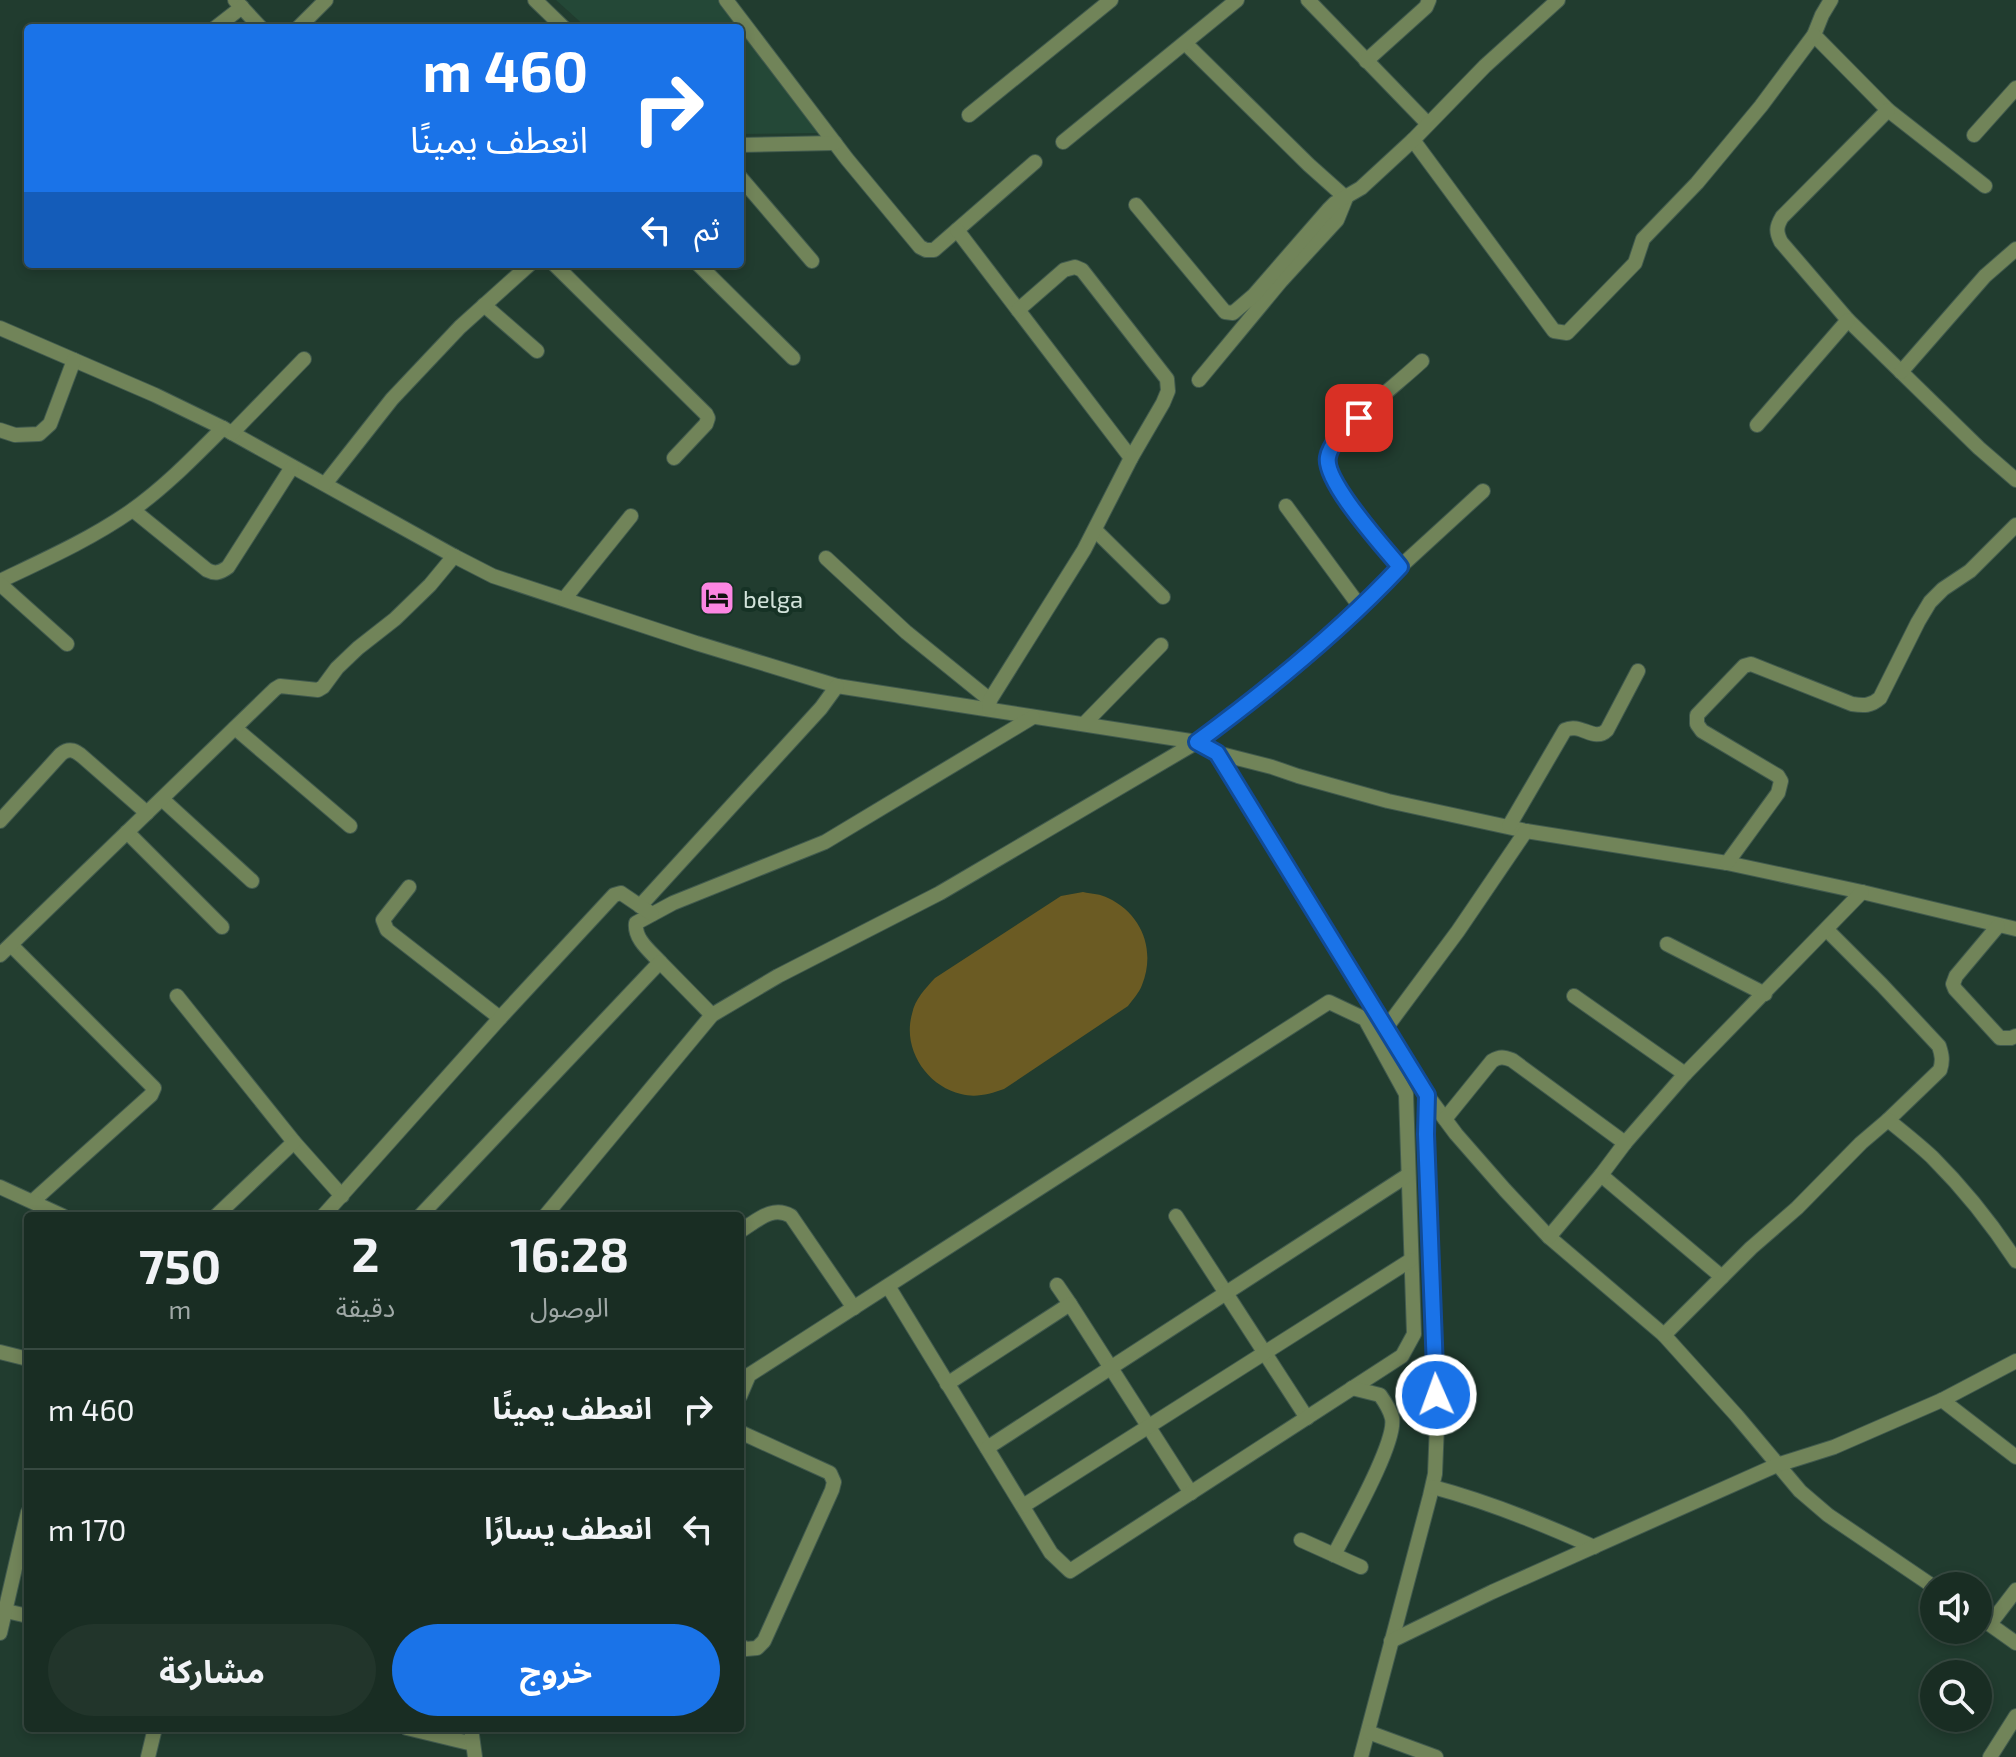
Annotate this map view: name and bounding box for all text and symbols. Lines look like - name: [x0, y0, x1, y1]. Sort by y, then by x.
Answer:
- text: 460 m: [422, 36, 588, 103]
- icon: right: [616, 56, 720, 160]
- text: انعطف يمينًا: [410, 117, 588, 160]
- icon: left: [634, 208, 678, 252]
- text: ثم: [694, 210, 720, 246]
- pin: [1325, 384, 1393, 452]
- icon: arrive: [1337, 396, 1381, 440]
- hotel icon: belga: [698, 579, 736, 617]
- place label: belga: [743, 584, 803, 613]
- text: 2: [352, 1224, 379, 1282]
- text: 16:28: [510, 1224, 629, 1282]
- text: 750: [139, 1236, 221, 1294]
- text: دقيقة: [336, 1291, 395, 1322]
- text: الوصول: [530, 1291, 609, 1322]
- text: m: [169, 1293, 191, 1324]
- position arrow: [1394, 1353, 1478, 1437]
- icon: right: [676, 1387, 720, 1431]
- text: انعطف يمينًا: [492, 1389, 652, 1425]
- text: 460 m: [48, 1391, 135, 1427]
- icon: left: [676, 1507, 720, 1551]
- text: انعطف يسارًا: [484, 1509, 652, 1545]
- text: 170 m: [48, 1511, 126, 1547]
- map controls: [1920, 1572, 1992, 1732]
- button: sound: [1920, 1572, 1992, 1644]
- button: مشاركة: [48, 1624, 376, 1716]
- button: خروج: [392, 1624, 720, 1716]
- button: search: [1920, 1660, 1992, 1732]

